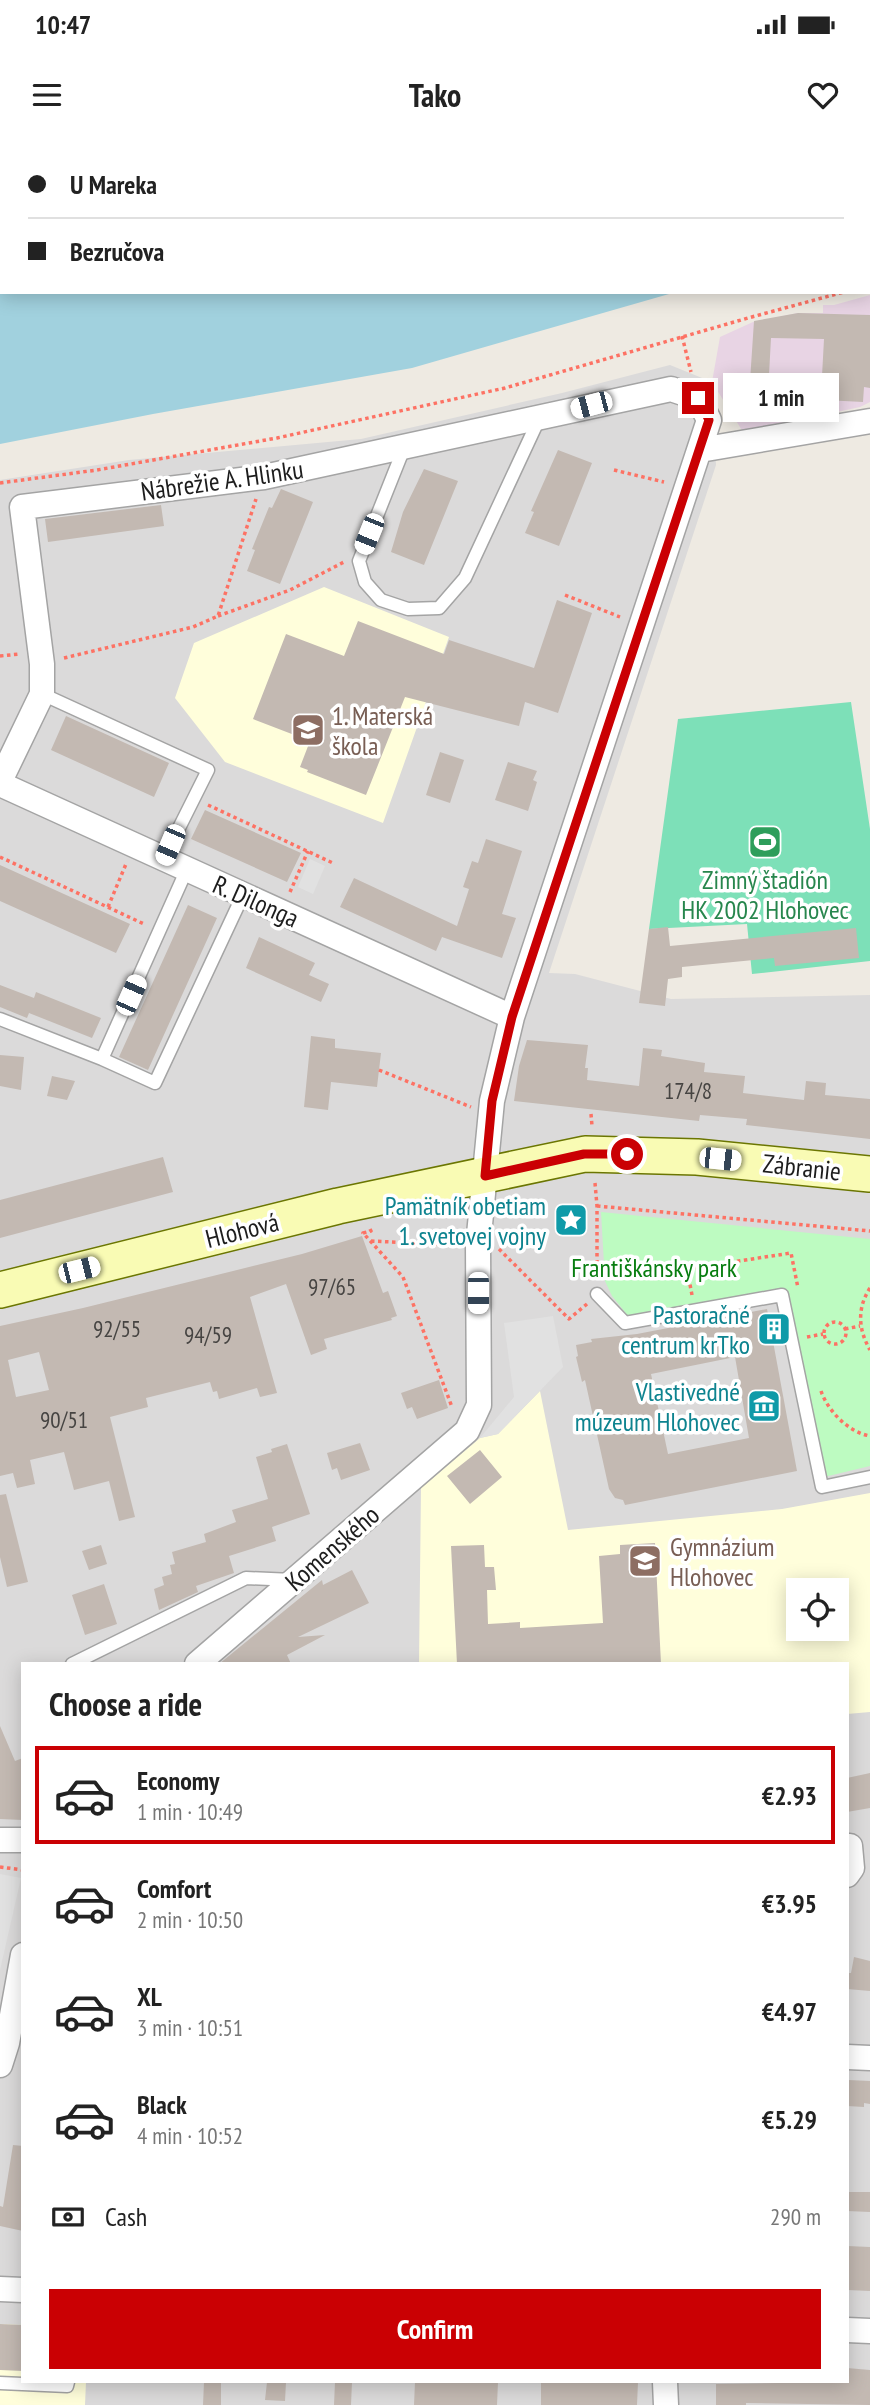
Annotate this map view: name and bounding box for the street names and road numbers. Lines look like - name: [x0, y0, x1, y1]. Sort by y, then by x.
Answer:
- street label: Nábrežie A. Hlinku: [139, 452, 305, 508]
- street label: R. Dilonga: [208, 868, 304, 934]
- street label: Zábranie: [761, 1146, 843, 1188]
- street label: Hlohová: [202, 1205, 282, 1255]
- street label: Komenského: [278, 1498, 386, 1598]

